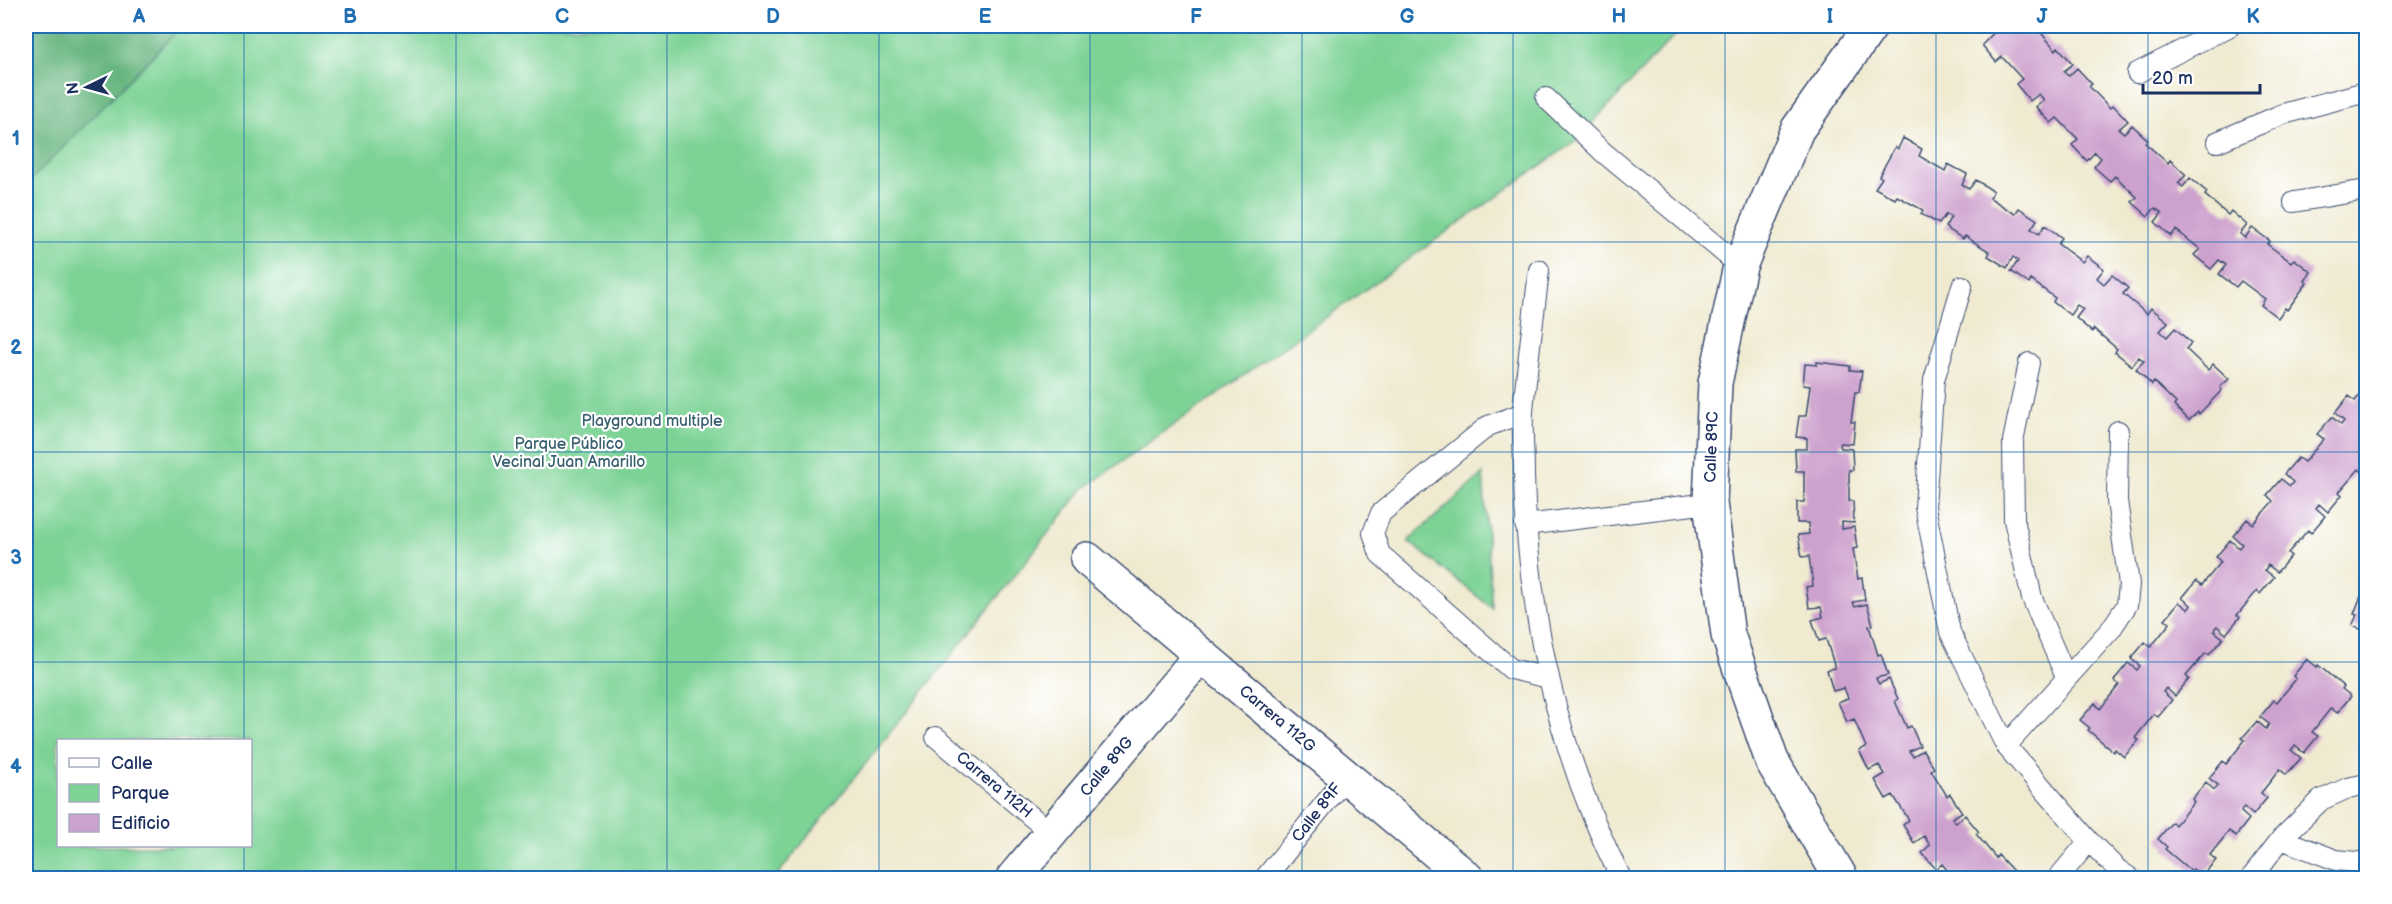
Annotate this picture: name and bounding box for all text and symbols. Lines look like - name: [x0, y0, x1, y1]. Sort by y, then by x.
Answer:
- text: A: [132, 5, 146, 29]
- text: B: [343, 5, 357, 29]
- text: C: [555, 5, 569, 29]
- text: D: [766, 5, 780, 29]
- text: E: [979, 5, 992, 29]
- text: F: [1190, 5, 1202, 29]
- text: G: [1400, 5, 1415, 29]
- text: H: [1612, 5, 1626, 29]
- text: I: [1827, 5, 1833, 29]
- text: J: [2037, 5, 2049, 29]
- text: K: [2246, 5, 2260, 29]
- north arrow: [57, 57, 117, 117]
- scale bar: [2143, 57, 2260, 95]
- text: 20 m: [2152, 68, 2193, 89]
- text: N: [64, 81, 84, 95]
- text: 1: [12, 127, 20, 151]
- text: 2: [10, 336, 22, 360]
- street label: Calle 89C: [1701, 411, 1723, 483]
- park label: Playground multiple: [582, 412, 723, 431]
- park label: Parque Público Vecinal Juan Amarillo: [493, 435, 645, 472]
- text: 3: [10, 546, 22, 570]
- street label: Carrera 112G: [1235, 682, 1319, 756]
- street label: Calle 89G: [1077, 733, 1137, 801]
- legend: [57, 739, 252, 847]
- street label: Carrera 112H: [952, 748, 1036, 822]
- text: Calle: [111, 753, 153, 774]
- text: 4: [10, 755, 22, 779]
- street label: Calle 89F: [1288, 779, 1346, 846]
- text: Parque: [111, 783, 169, 804]
- text: Edificio: [111, 813, 170, 834]

